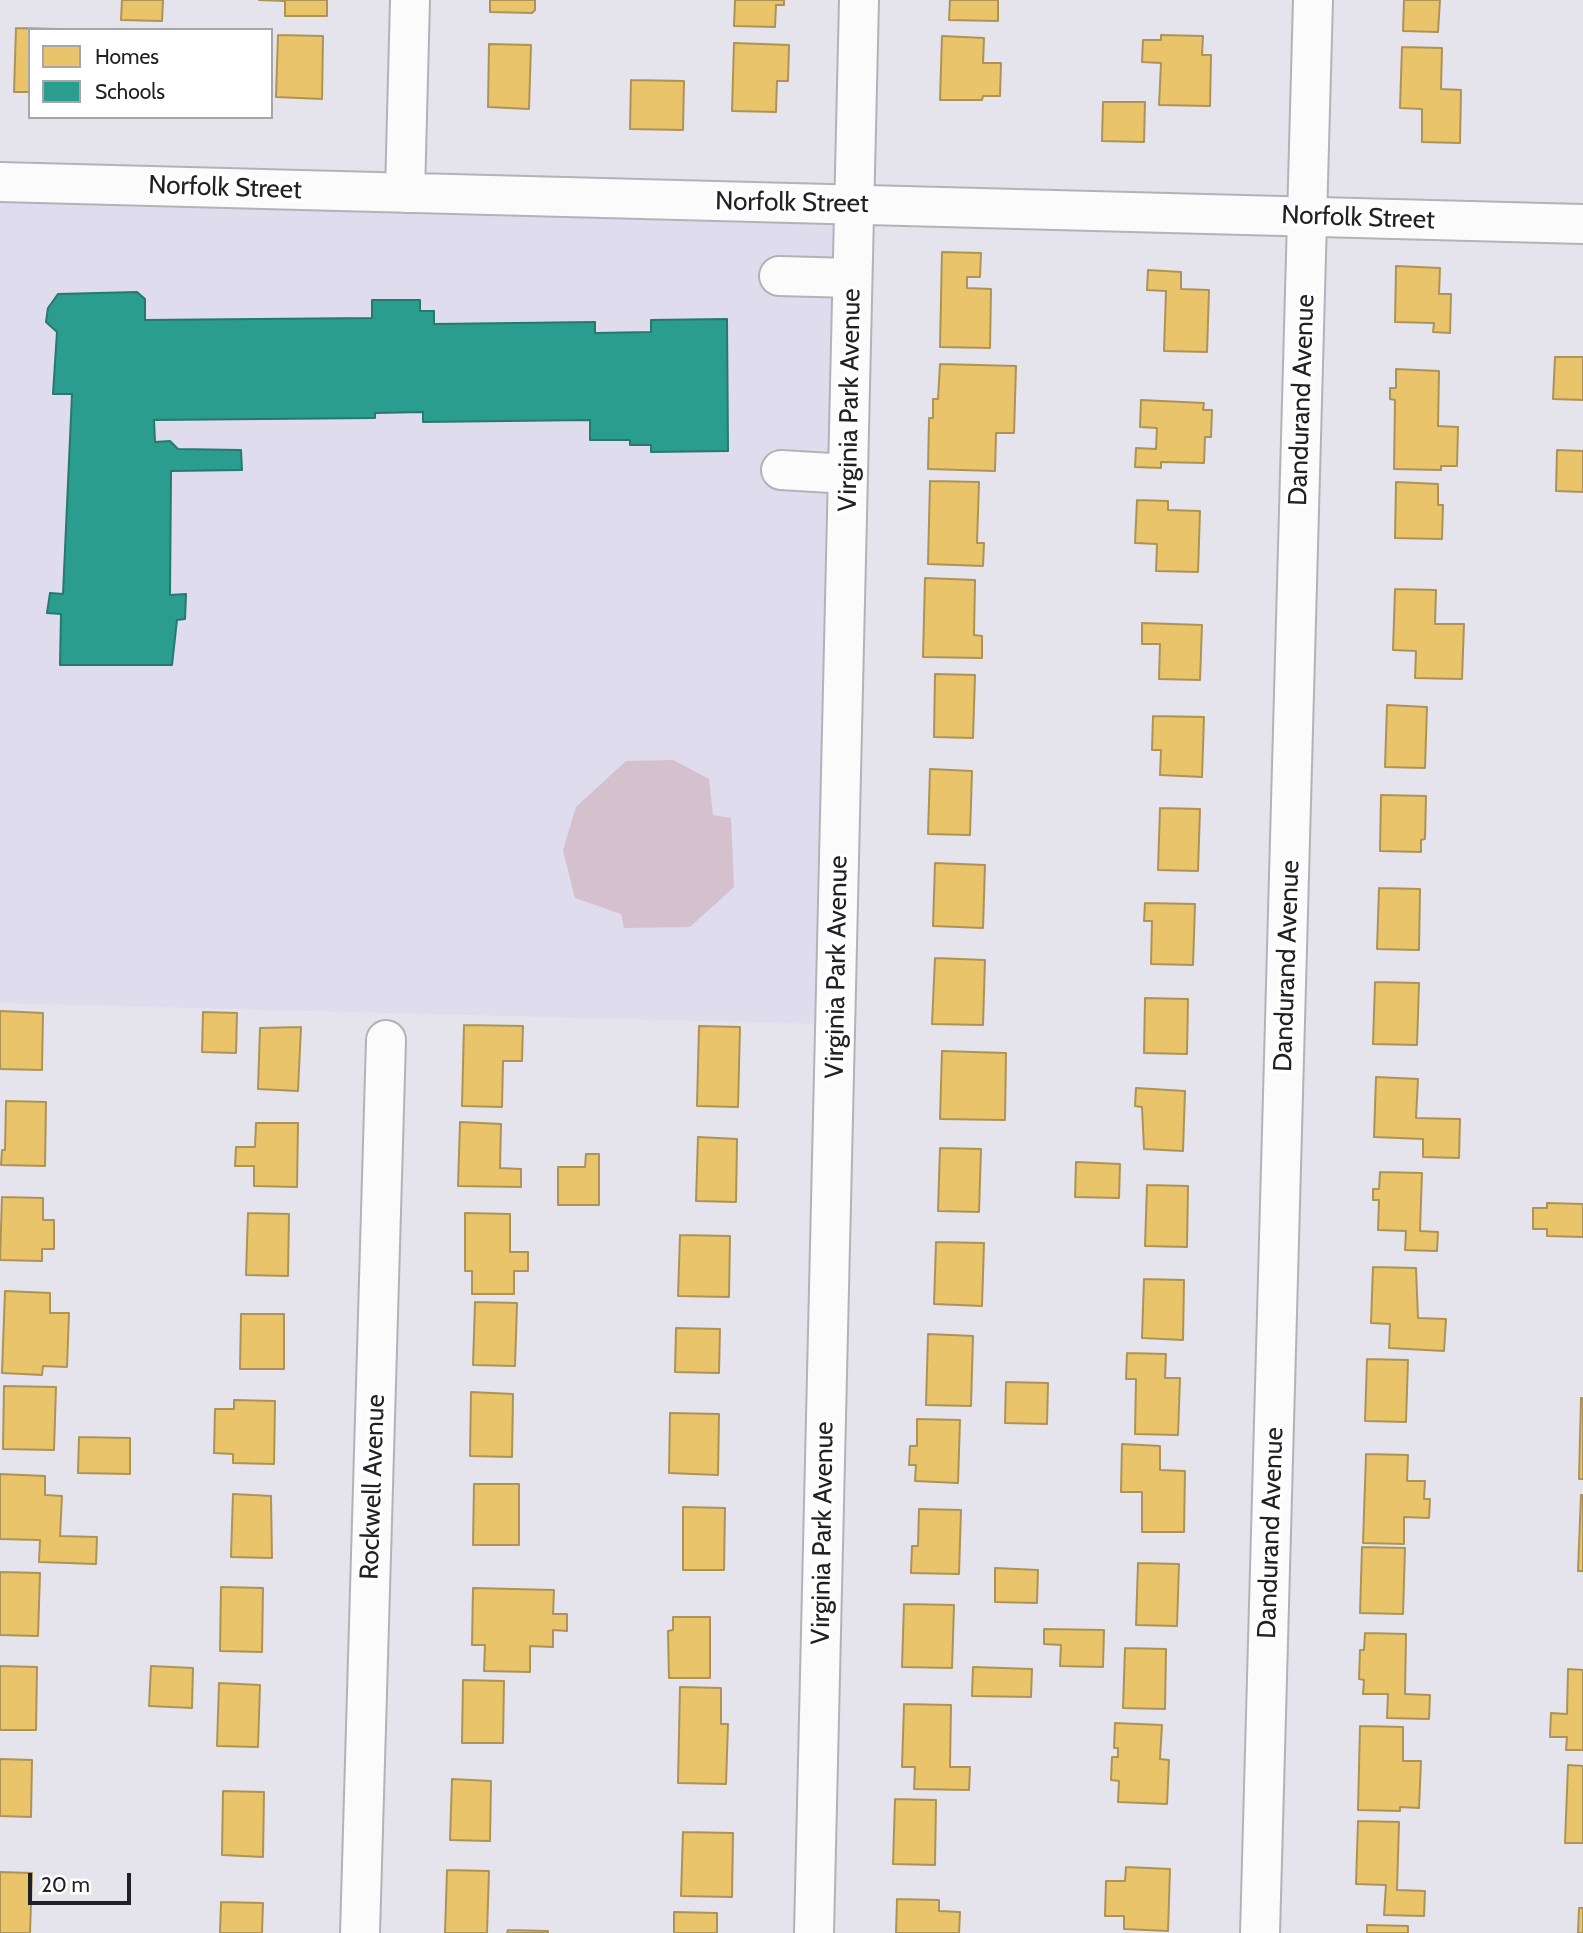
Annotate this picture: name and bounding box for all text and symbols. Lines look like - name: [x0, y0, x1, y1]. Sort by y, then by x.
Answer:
- legend: [28, 28, 273, 119]
- text: Homes: [95, 44, 159, 69]
- text: Schools: [95, 79, 165, 104]
- street label: Norfolk Street: [148, 170, 302, 206]
- street label: Norfolk Street: [715, 186, 869, 220]
- street label: Norfolk Street: [1281, 200, 1435, 236]
- street label: Virginia Park Avenue: [832, 288, 868, 512]
- street label: Dandurand Avenue: [1283, 294, 1321, 506]
- street label: Virginia Park Avenue: [819, 855, 855, 1079]
- street label: Dandurand Avenue: [1268, 860, 1306, 1072]
- street label: Rockwell Avenue: [354, 1394, 392, 1580]
- street label: Virginia Park Avenue: [805, 1421, 841, 1645]
- street label: Dandurand Avenue: [1252, 1427, 1290, 1639]
- scale bar: [32, 1860, 135, 1904]
- text: 20 m: [41, 1872, 90, 1897]

